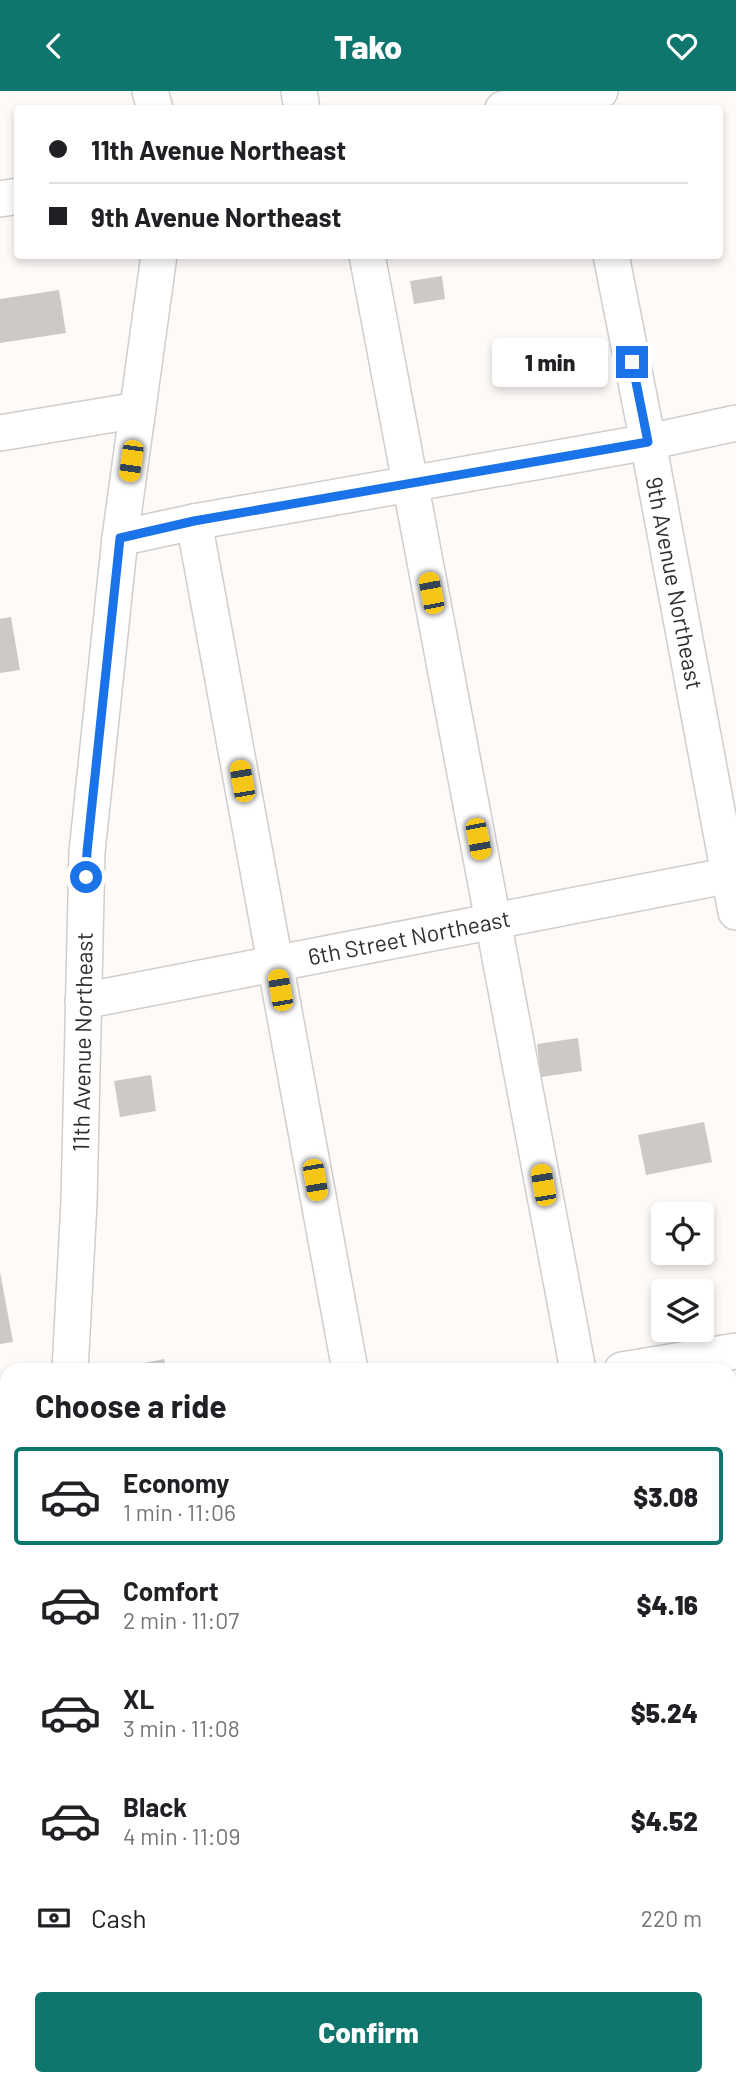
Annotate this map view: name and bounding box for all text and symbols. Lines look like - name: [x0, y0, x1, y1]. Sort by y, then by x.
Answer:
- icon: back: [35, 27, 73, 65]
- text: Tako: [334, 27, 402, 65]
- icon: heart: [663, 27, 701, 65]
- text: 11th Avenue Northeast: [91, 134, 346, 165]
- text: 9th Avenue Northeast: [91, 201, 341, 232]
- callout: 1 min: [492, 337, 608, 387]
- route end: [616, 346, 648, 378]
- text: 1 min: [525, 348, 575, 376]
- car: [118, 439, 145, 483]
- street label: 9th Avenue Northeast: [641, 474, 709, 692]
- car: [417, 570, 446, 616]
- car: [229, 758, 256, 804]
- car: [464, 816, 493, 862]
- route start: [70, 861, 102, 893]
- street label: 6th Street Northeast: [306, 904, 512, 970]
- street label: 11th Avenue Northeast: [66, 932, 98, 1152]
- car: [267, 967, 294, 1013]
- car: [302, 1157, 329, 1203]
- car: [530, 1162, 557, 1208]
- map controls: [651, 1202, 714, 1342]
- button: locate: [651, 1202, 714, 1265]
- button: layers: [651, 1279, 714, 1342]
- text: Choose a ride: [35, 1386, 227, 1424]
- icon: car: [39, 1465, 102, 1528]
- text: Economy: [123, 1467, 229, 1498]
- text: $3.08: [633, 1481, 698, 1512]
- text: 1 min · 11:06: [123, 1498, 236, 1526]
- icon: car: [39, 1573, 102, 1636]
- text: Comfort: [123, 1575, 219, 1606]
- text: $4.16: [636, 1589, 698, 1620]
- text: 2 min · 11:07: [123, 1606, 239, 1634]
- icon: car: [39, 1681, 102, 1744]
- text: XL: [123, 1683, 154, 1714]
- text: $5.24: [631, 1697, 698, 1728]
- text: 3 min · 11:08: [123, 1714, 240, 1742]
- icon: car: [39, 1789, 102, 1852]
- text: Black: [123, 1791, 187, 1822]
- text: $4.52: [631, 1805, 698, 1836]
- text: 4 min · 11:09: [123, 1822, 241, 1850]
- icon: cash: [35, 1899, 73, 1937]
- text: Cash: [91, 1902, 146, 1933]
- text: 220 m: [641, 1904, 702, 1932]
- button: Confirm: [35, 1992, 702, 2072]

